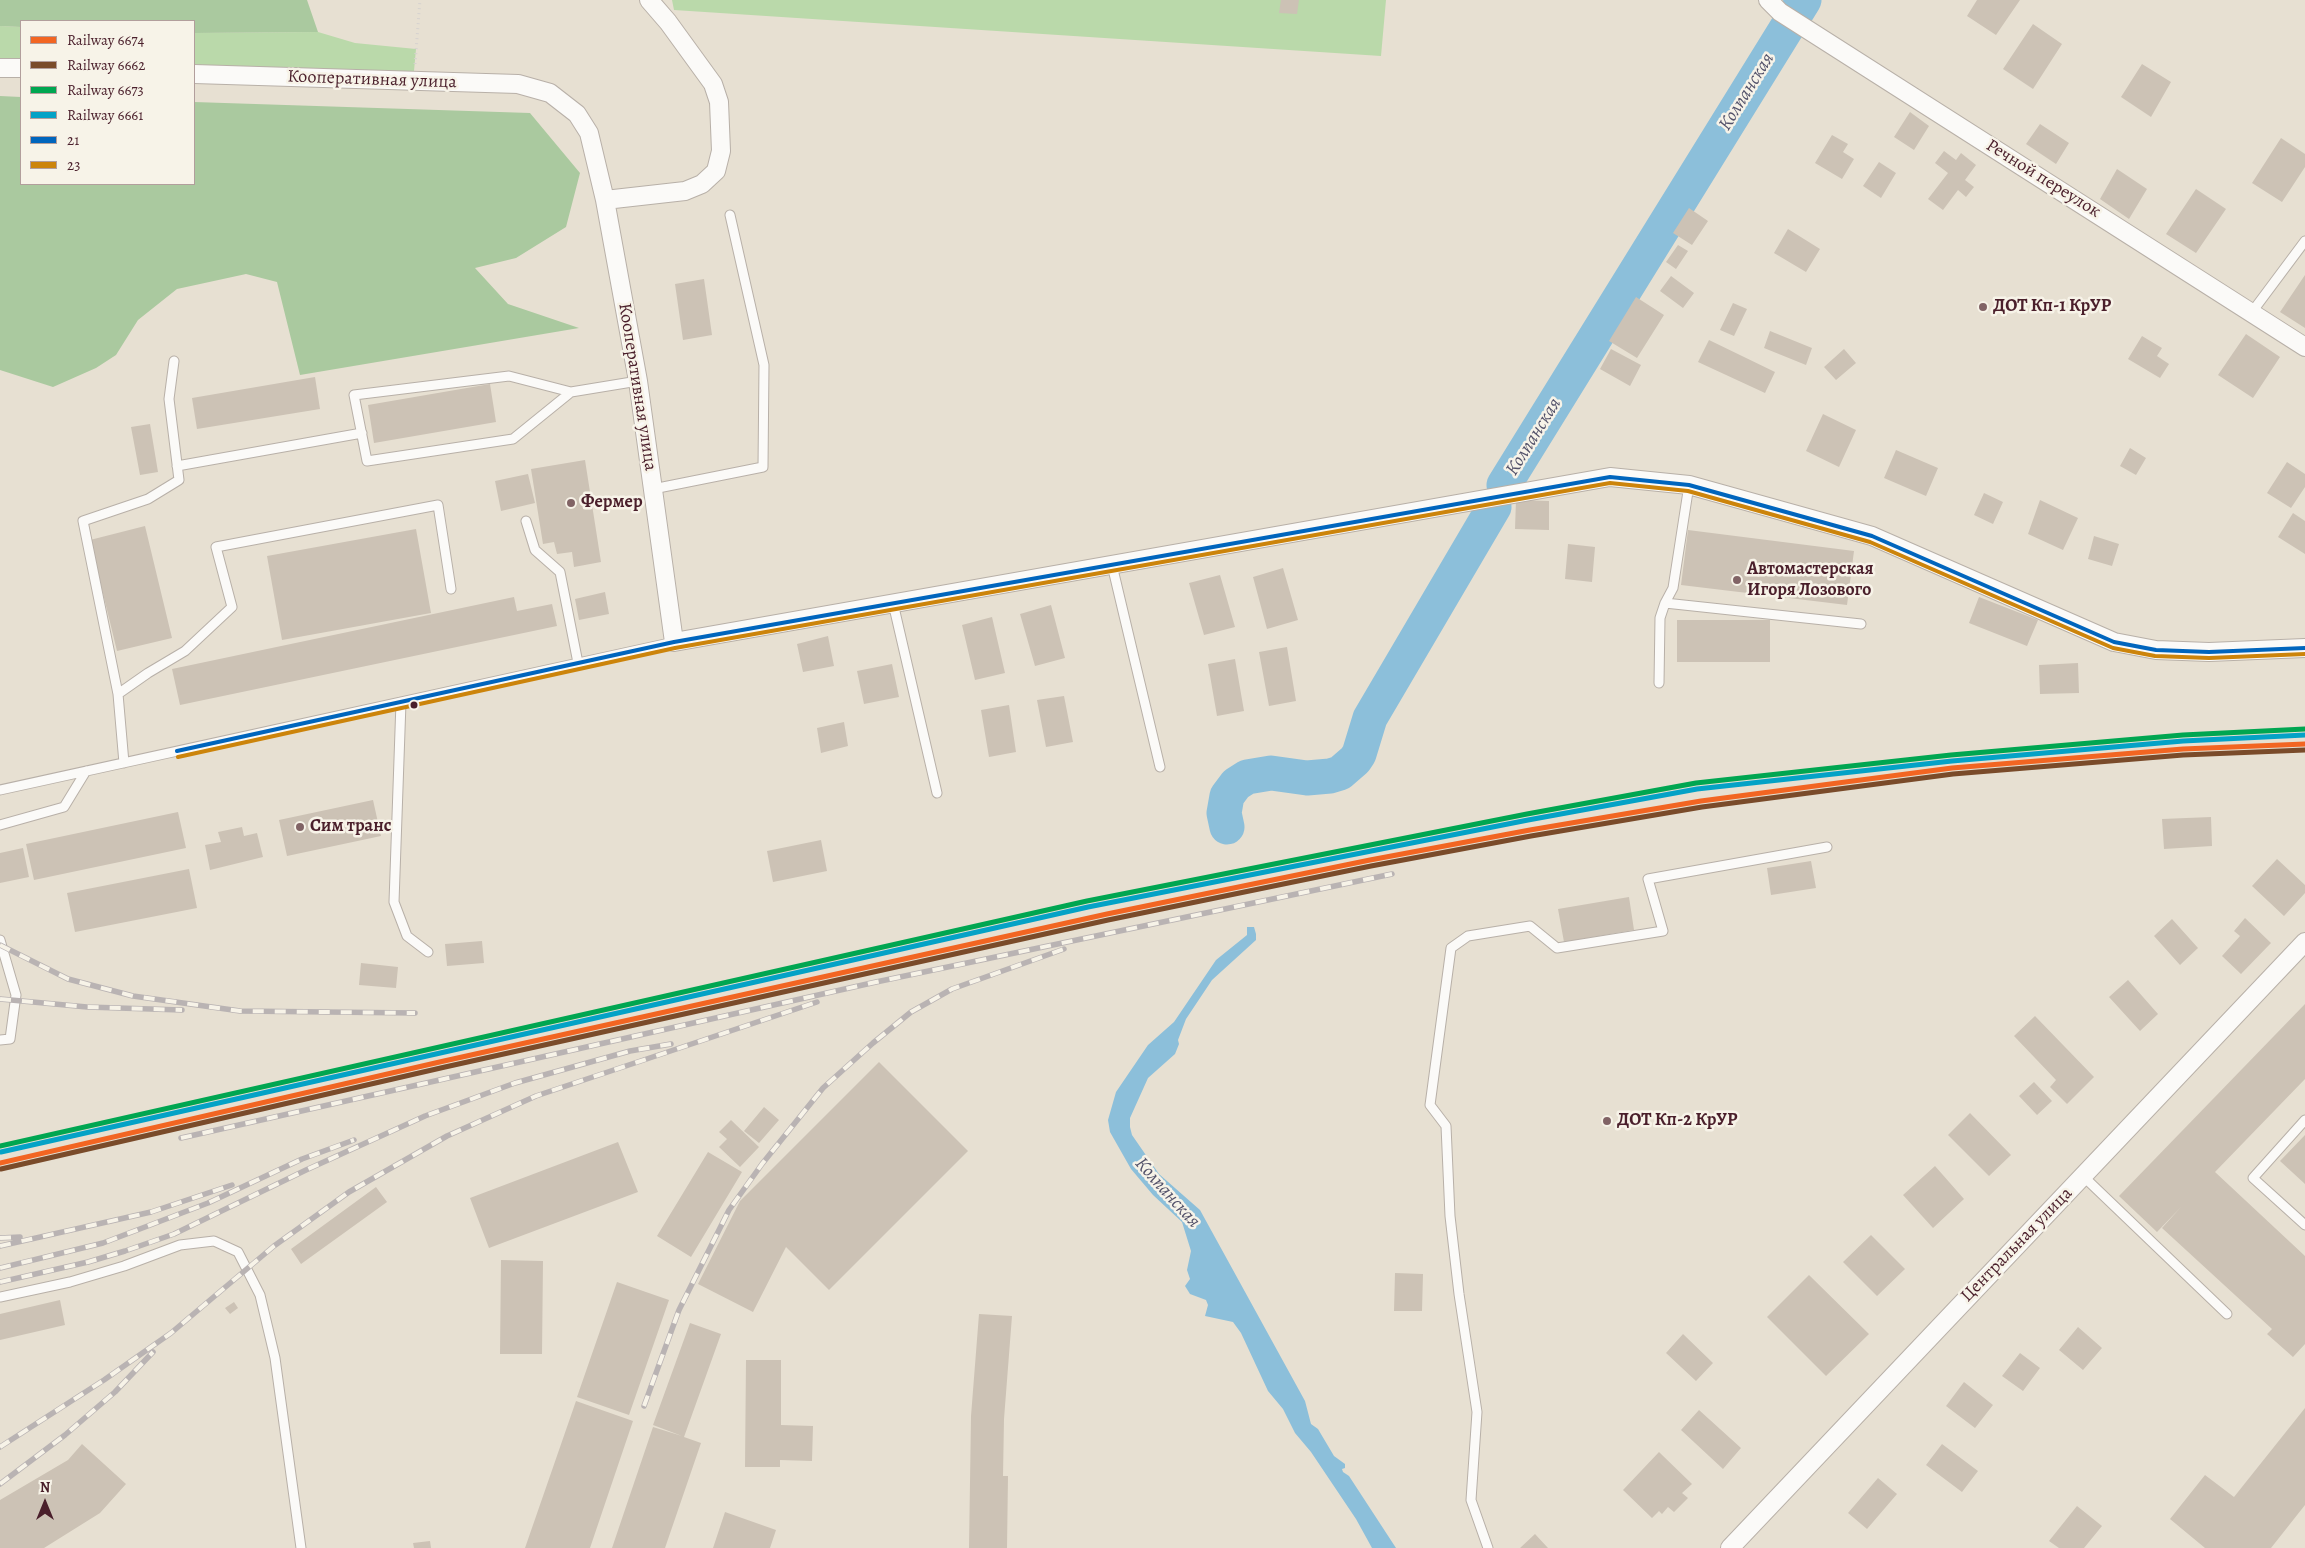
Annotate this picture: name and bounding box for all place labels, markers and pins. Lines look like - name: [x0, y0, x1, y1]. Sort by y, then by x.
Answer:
- place label: ДОТ Кп-1 КрУР: [1993, 296, 2111, 318]
- marker: ДОТ Кп-1 КрУР: [1977, 301, 1989, 313]
- place label: Фермер: [581, 492, 643, 514]
- marker: Фермер: [565, 497, 577, 509]
- place label: Автомастерская Игоря Лозового: [1747, 559, 1874, 602]
- marker: Автомастерская Игоря Лозового: [1731, 574, 1743, 586]
- unlabelled marker: [409, 700, 419, 710]
- place label: Сим транс: [310, 816, 392, 838]
- marker: Сим транс: [294, 821, 306, 833]
- place label: ДОТ Кп-2 КрУР: [1617, 1110, 1737, 1132]
- marker: ДОТ Кп-2 КрУР: [1601, 1115, 1613, 1127]

